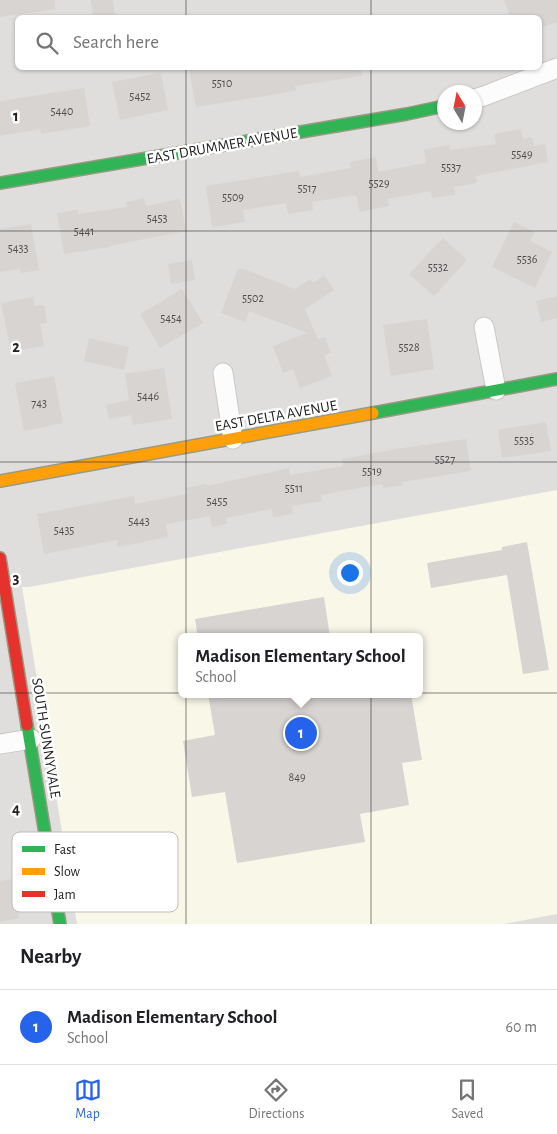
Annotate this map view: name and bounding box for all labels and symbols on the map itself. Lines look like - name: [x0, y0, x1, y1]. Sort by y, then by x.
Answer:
- house number: 5510: [212, 77, 232, 89]
- north arrow: [437, 85, 482, 130]
- house number: 5452: [129, 90, 151, 102]
- house number: 5440: [51, 105, 73, 117]
- text: 1: [13, 108, 19, 124]
- street label: EAST DRUMMER AVENUE: [146, 125, 298, 167]
- house number: 5549: [511, 148, 533, 160]
- house number: 5537: [441, 161, 461, 173]
- house number: 5529: [368, 177, 390, 189]
- house number: 5517: [297, 182, 317, 194]
- house number: 5509: [222, 191, 244, 203]
- house number: 5453: [147, 212, 167, 224]
- house number: 5441: [74, 225, 94, 237]
- house number: 5433: [8, 242, 28, 254]
- house number: 5536: [517, 253, 538, 265]
- house number: 5532: [428, 261, 449, 273]
- house number: 5502: [242, 292, 264, 304]
- house number: 5454: [160, 312, 182, 324]
- text: 2: [12, 339, 20, 355]
- house number: 5528: [398, 341, 420, 353]
- house number: 5446: [137, 390, 159, 402]
- house number: 743: [31, 397, 47, 409]
- street label: EAST DELTA AVENUE: [214, 398, 338, 434]
- house number: 5535: [514, 434, 534, 446]
- house number: 5527: [435, 453, 455, 465]
- house number: 5519: [362, 465, 382, 477]
- house number: 5511: [285, 482, 303, 494]
- house number: 5455: [207, 495, 227, 507]
- house number: 5443: [128, 515, 150, 527]
- house number: 5435: [54, 524, 74, 536]
- your location: [337, 560, 363, 586]
- text: 3: [13, 570, 20, 586]
- street label: SOUTH SUNNYVALE: [29, 677, 63, 799]
- pin: 1: [285, 714, 317, 752]
- house number: 849: [288, 771, 306, 783]
- text: 4: [12, 801, 20, 817]
- legend: [12, 832, 178, 912]
- text: Fast: [54, 843, 76, 857]
- text: Slow: [54, 865, 81, 879]
- text: Jam: [54, 888, 76, 902]

